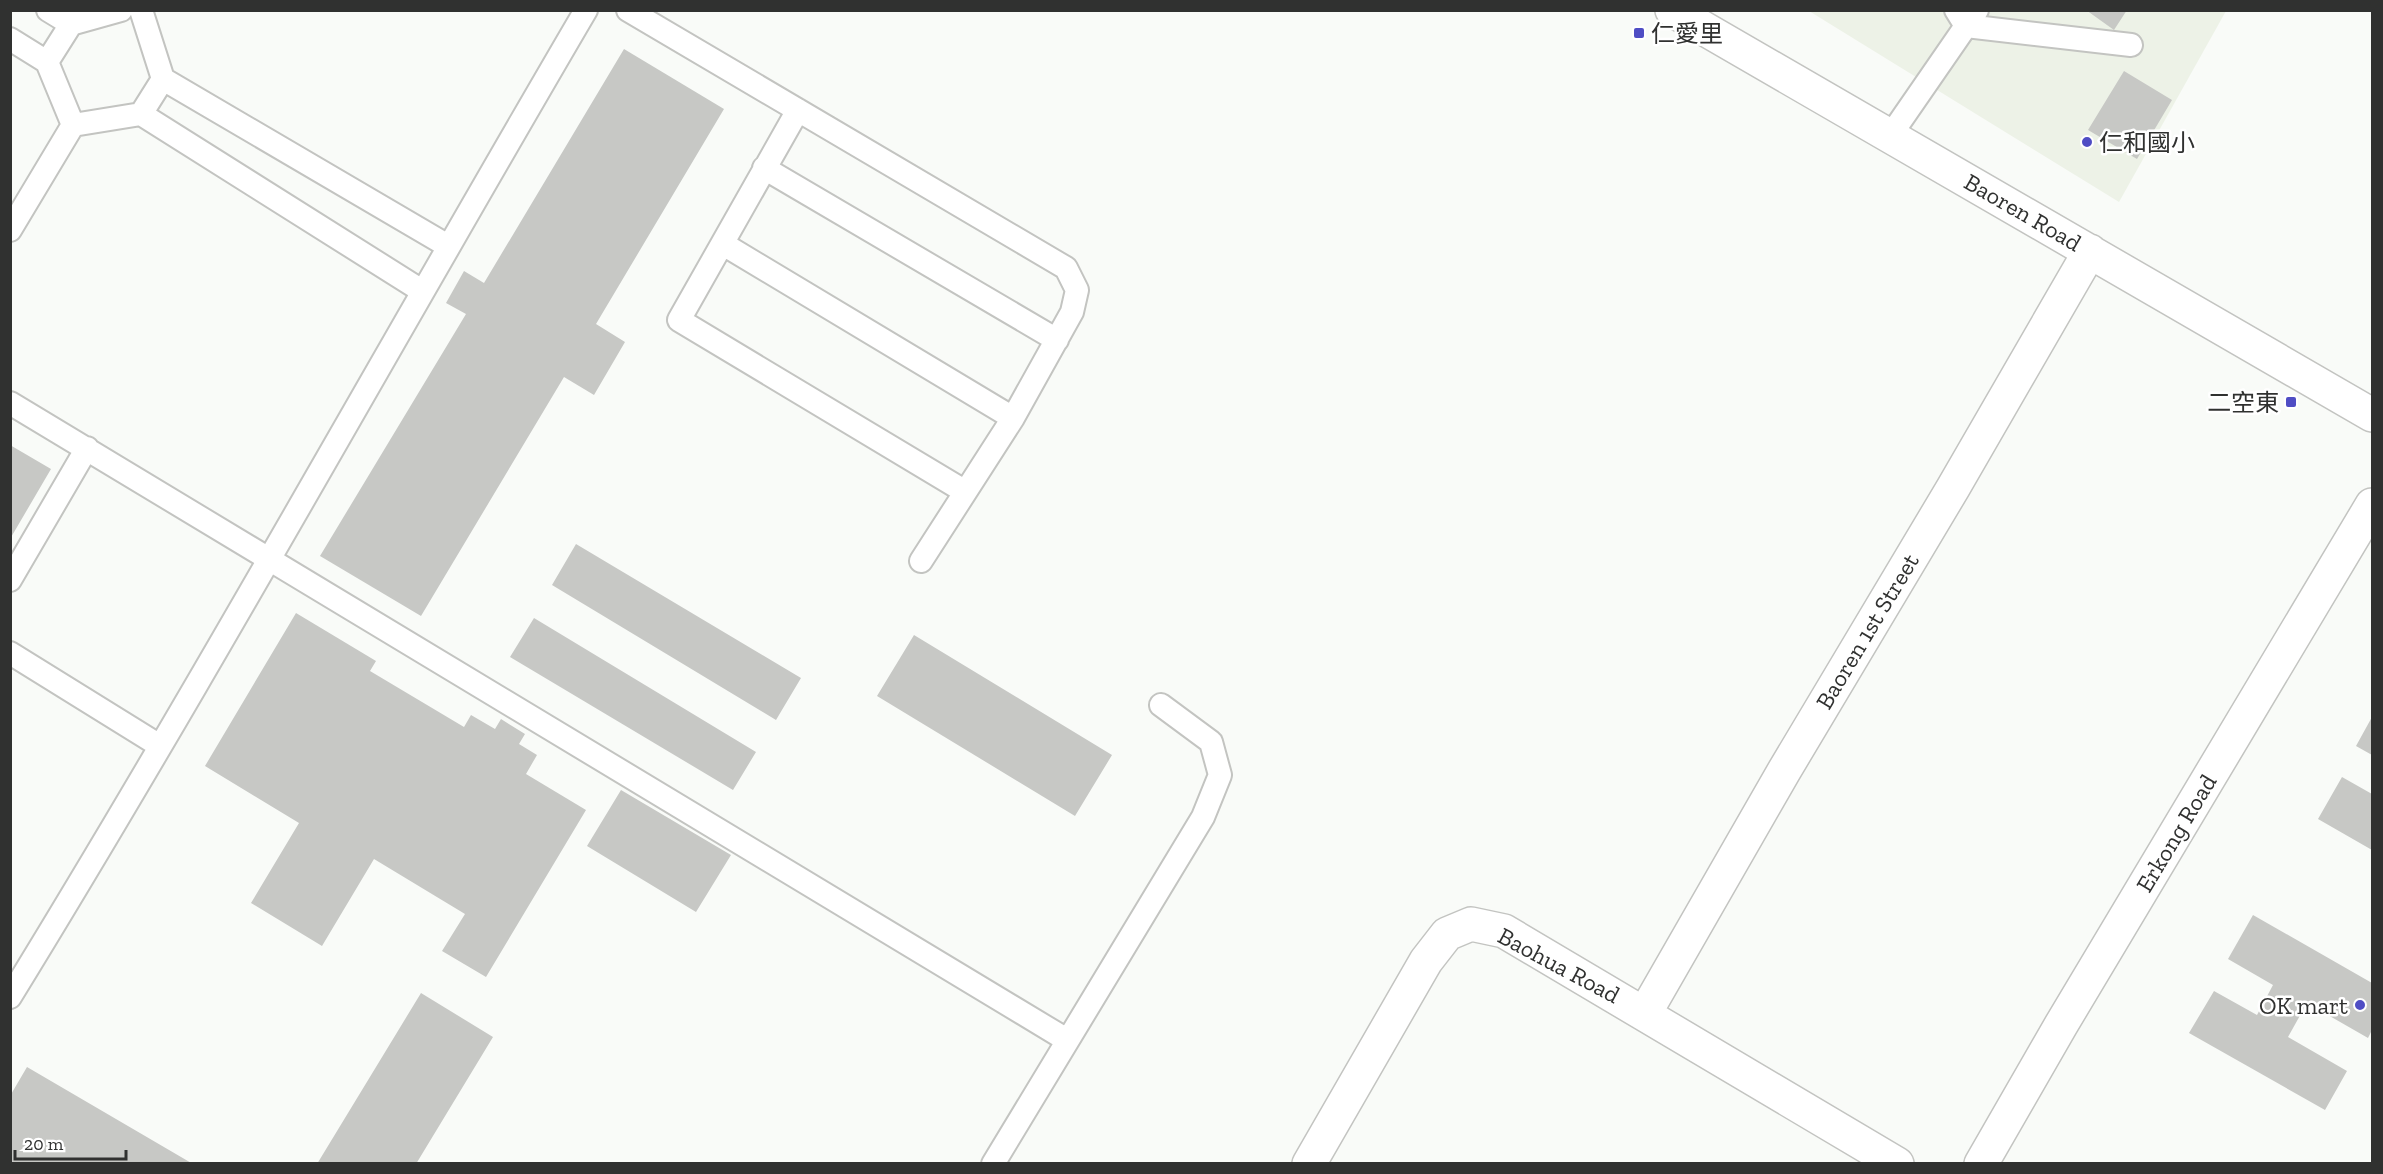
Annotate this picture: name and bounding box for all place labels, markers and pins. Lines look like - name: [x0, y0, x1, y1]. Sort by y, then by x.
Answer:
- place label: 仁愛里: [1651, 19, 1723, 48]
- marker: 仁愛里: [1632, 26, 1646, 40]
- place label: 仁和國小: [2099, 128, 2195, 157]
- marker: 仁和國小: [2080, 135, 2094, 149]
- place label: 二空東: [2207, 388, 2279, 417]
- marker: 二空東: [2284, 395, 2298, 409]
- place label: OK mart: [2259, 991, 2348, 1020]
- marker: OK mart: [2353, 998, 2367, 1012]

